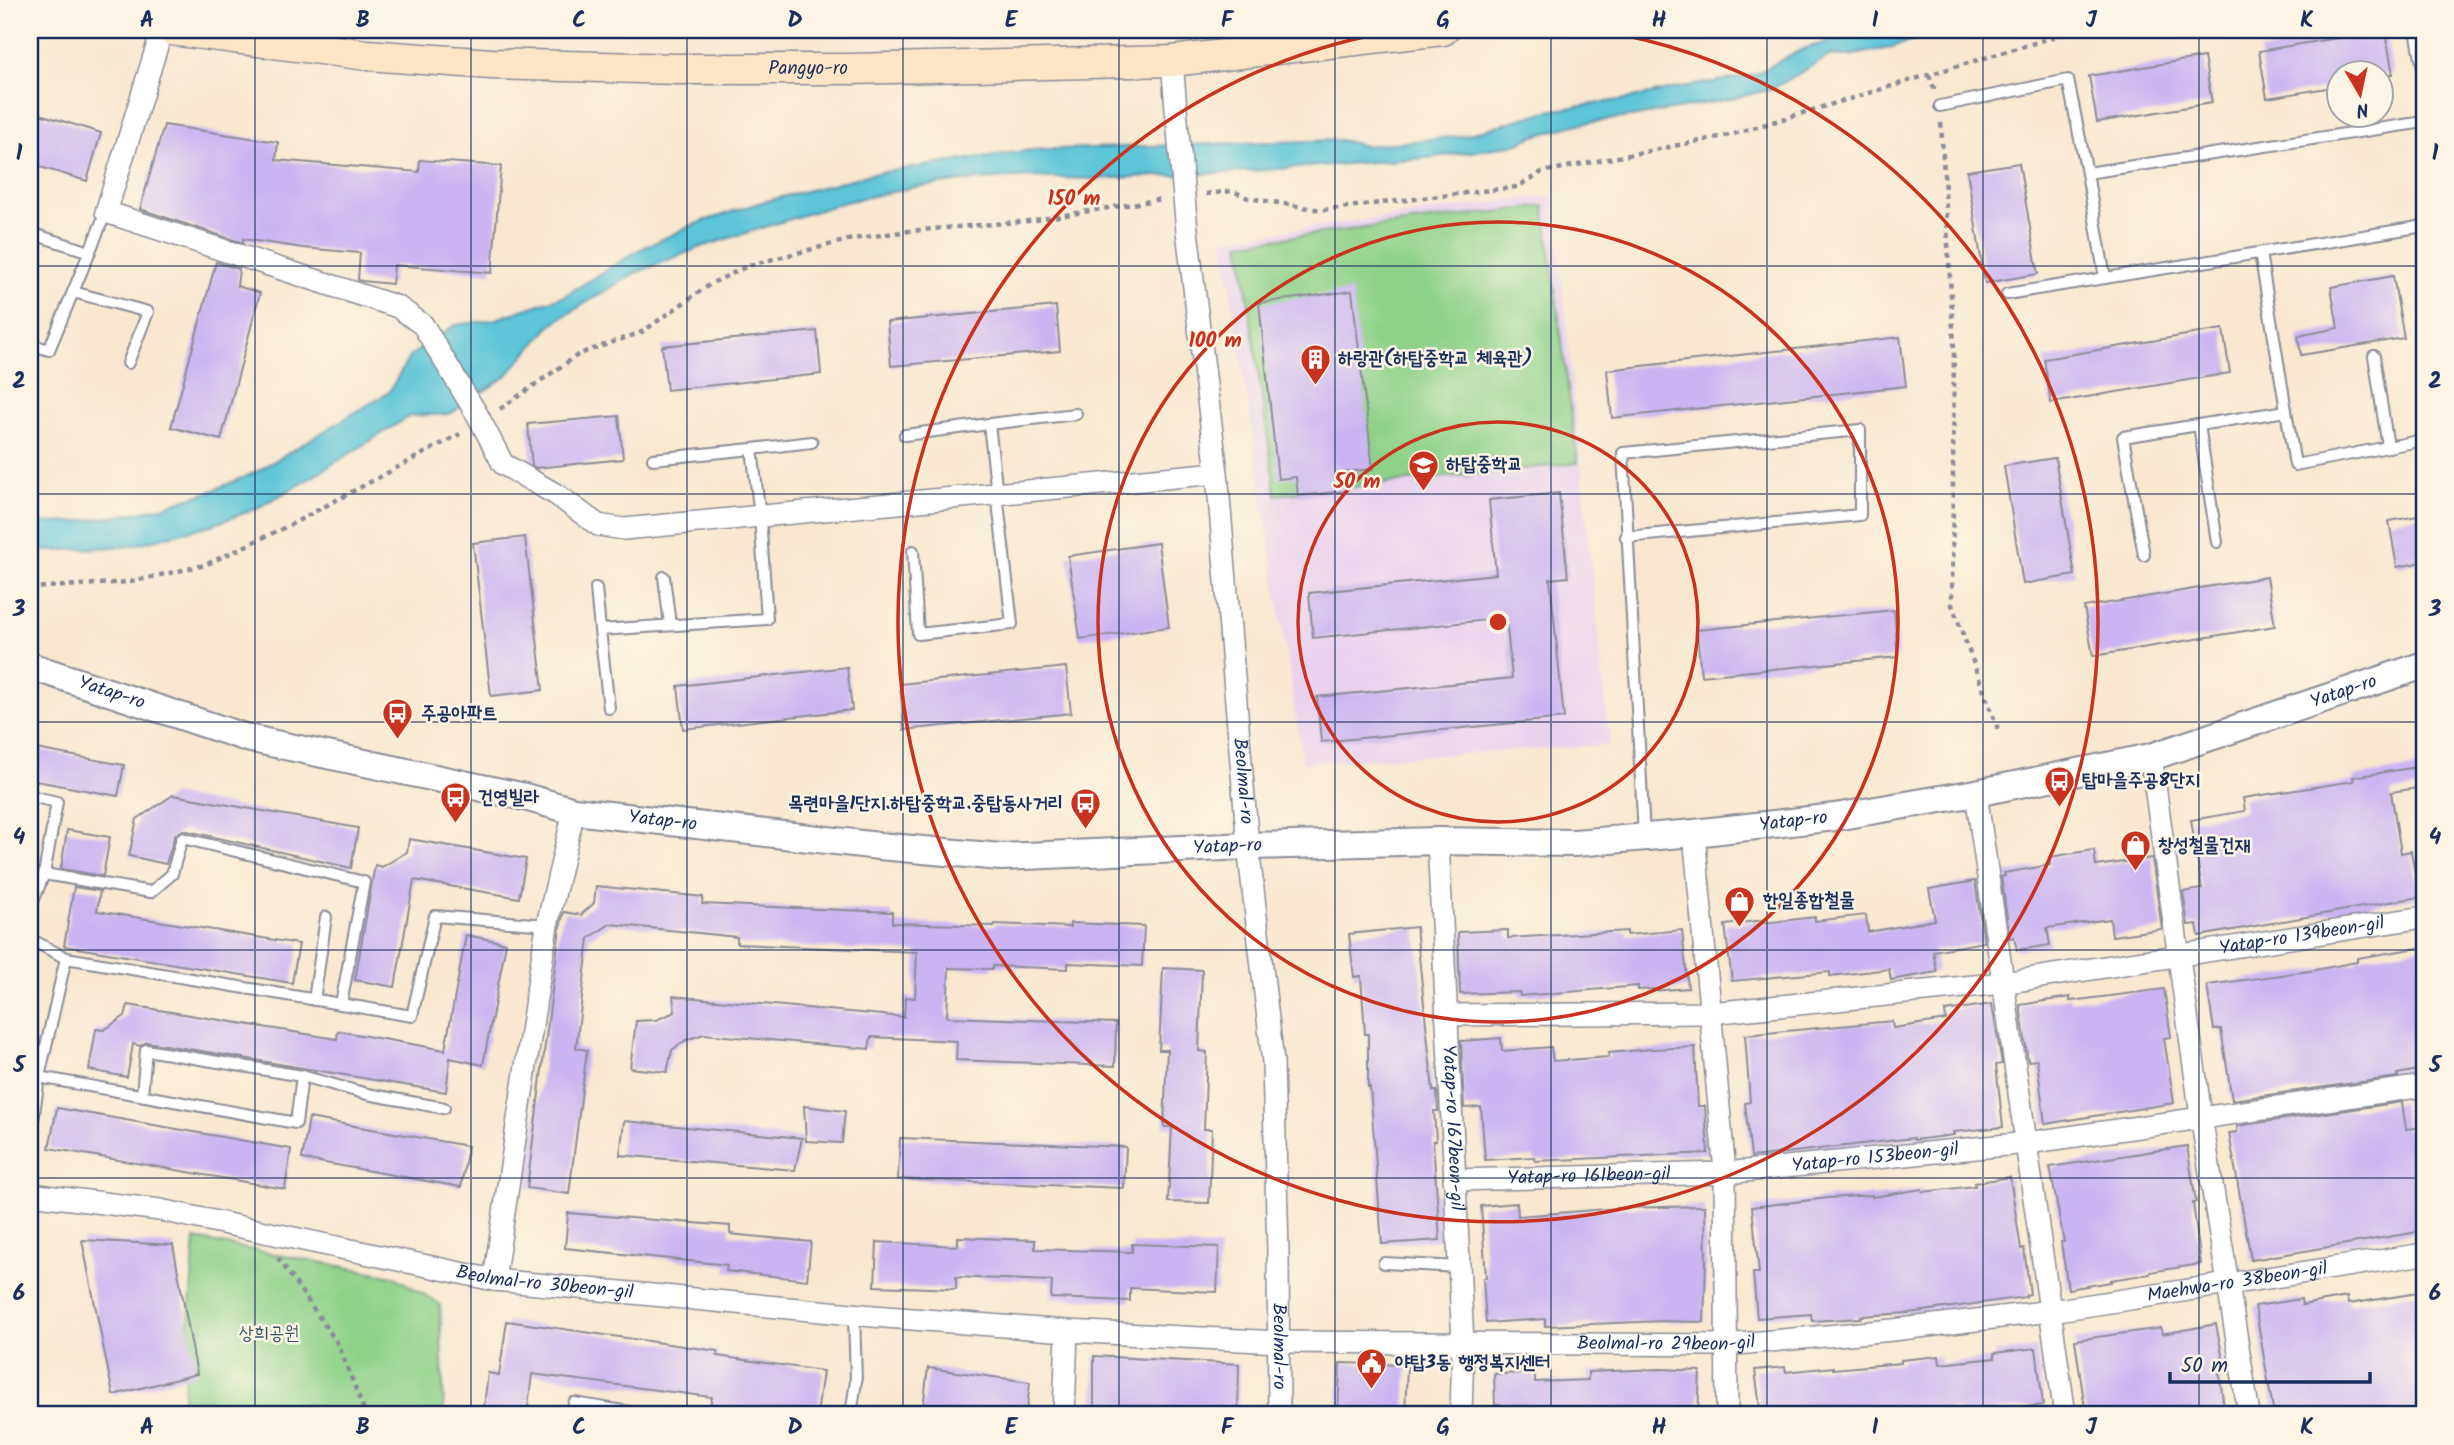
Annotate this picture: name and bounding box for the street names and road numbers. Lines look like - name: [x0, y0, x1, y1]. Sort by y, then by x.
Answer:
- street label: Pangyo-ro: [768, 54, 848, 84]
- street label: Yatap-ro: [2306, 667, 2381, 717]
- street label: Yatap-ro: [74, 668, 149, 718]
- street label: Beolmal-ro: [1224, 737, 1261, 825]
- street label: Yatap-ro: [627, 802, 699, 840]
- street label: Yatap-ro: [1757, 803, 1829, 841]
- street label: Yatap-ro: [1192, 831, 1262, 863]
- street label: Yatap-ro 139beon-gil: [2217, 908, 2387, 964]
- street label: Yatap-ro 167beon-gil: [1433, 1044, 1471, 1212]
- street label: Yatap-ro 153beon-gil: [1790, 1135, 1960, 1181]
- street label: Yatap-ro 161beon-gil: [1507, 1159, 1671, 1194]
- street label: Maehwa-ro 38beon-gil: [2145, 1254, 2330, 1311]
- street label: Beolmal-ro 30beon-gil: [453, 1257, 635, 1308]
- street label: Beolmal-ro: [1263, 1303, 1294, 1390]
- street label: Beolmal-ro 29beon-gil: [1577, 1327, 1757, 1360]

